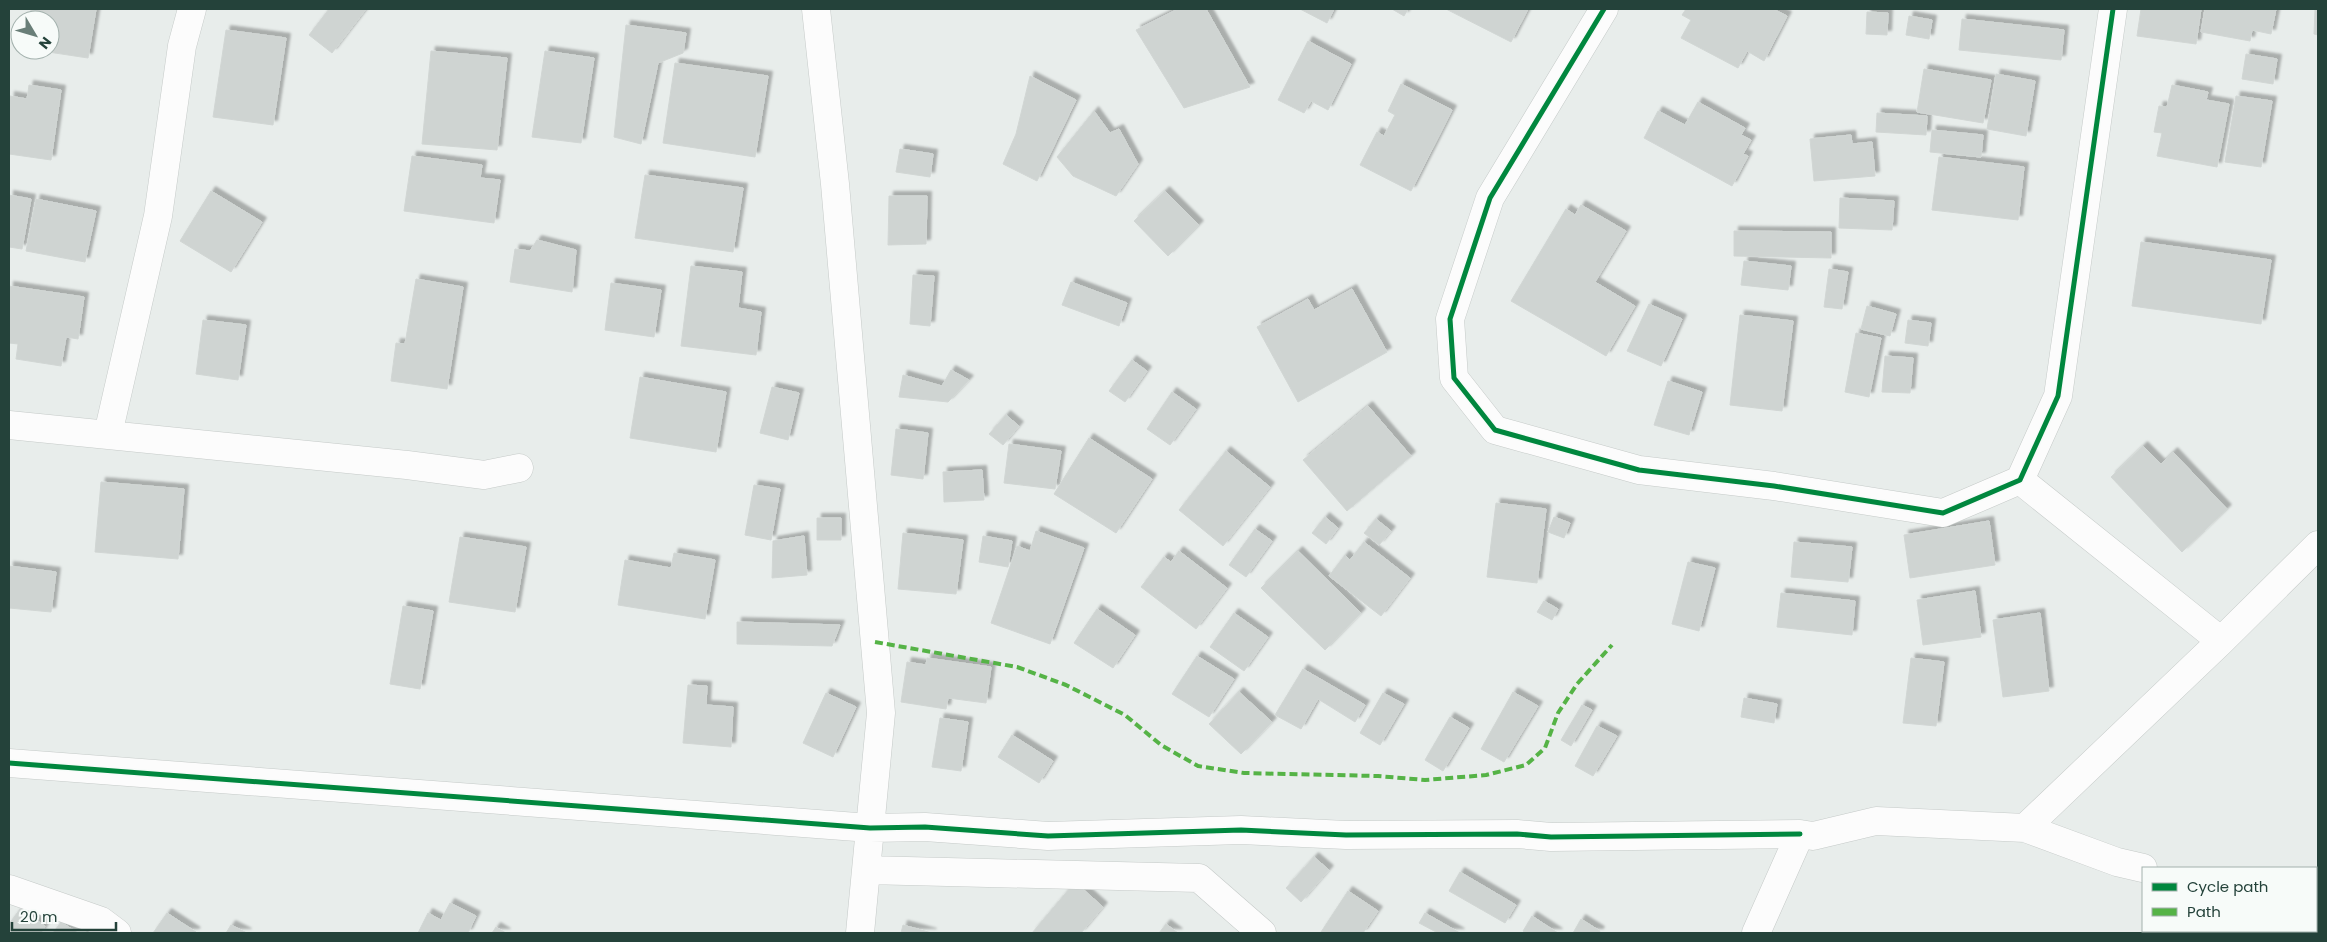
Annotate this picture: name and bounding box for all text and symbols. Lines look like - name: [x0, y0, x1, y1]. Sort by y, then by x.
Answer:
- north arrow: [10, 10, 60, 60]
- text: N: [34, 33, 56, 53]
- legend: [2142, 867, 2317, 932]
- text: Cycle path: [2187, 876, 2268, 897]
- scale bar: [12, 900, 116, 932]
- text: Path: [2187, 901, 2221, 922]
- text: 20 m: [20, 906, 58, 927]

